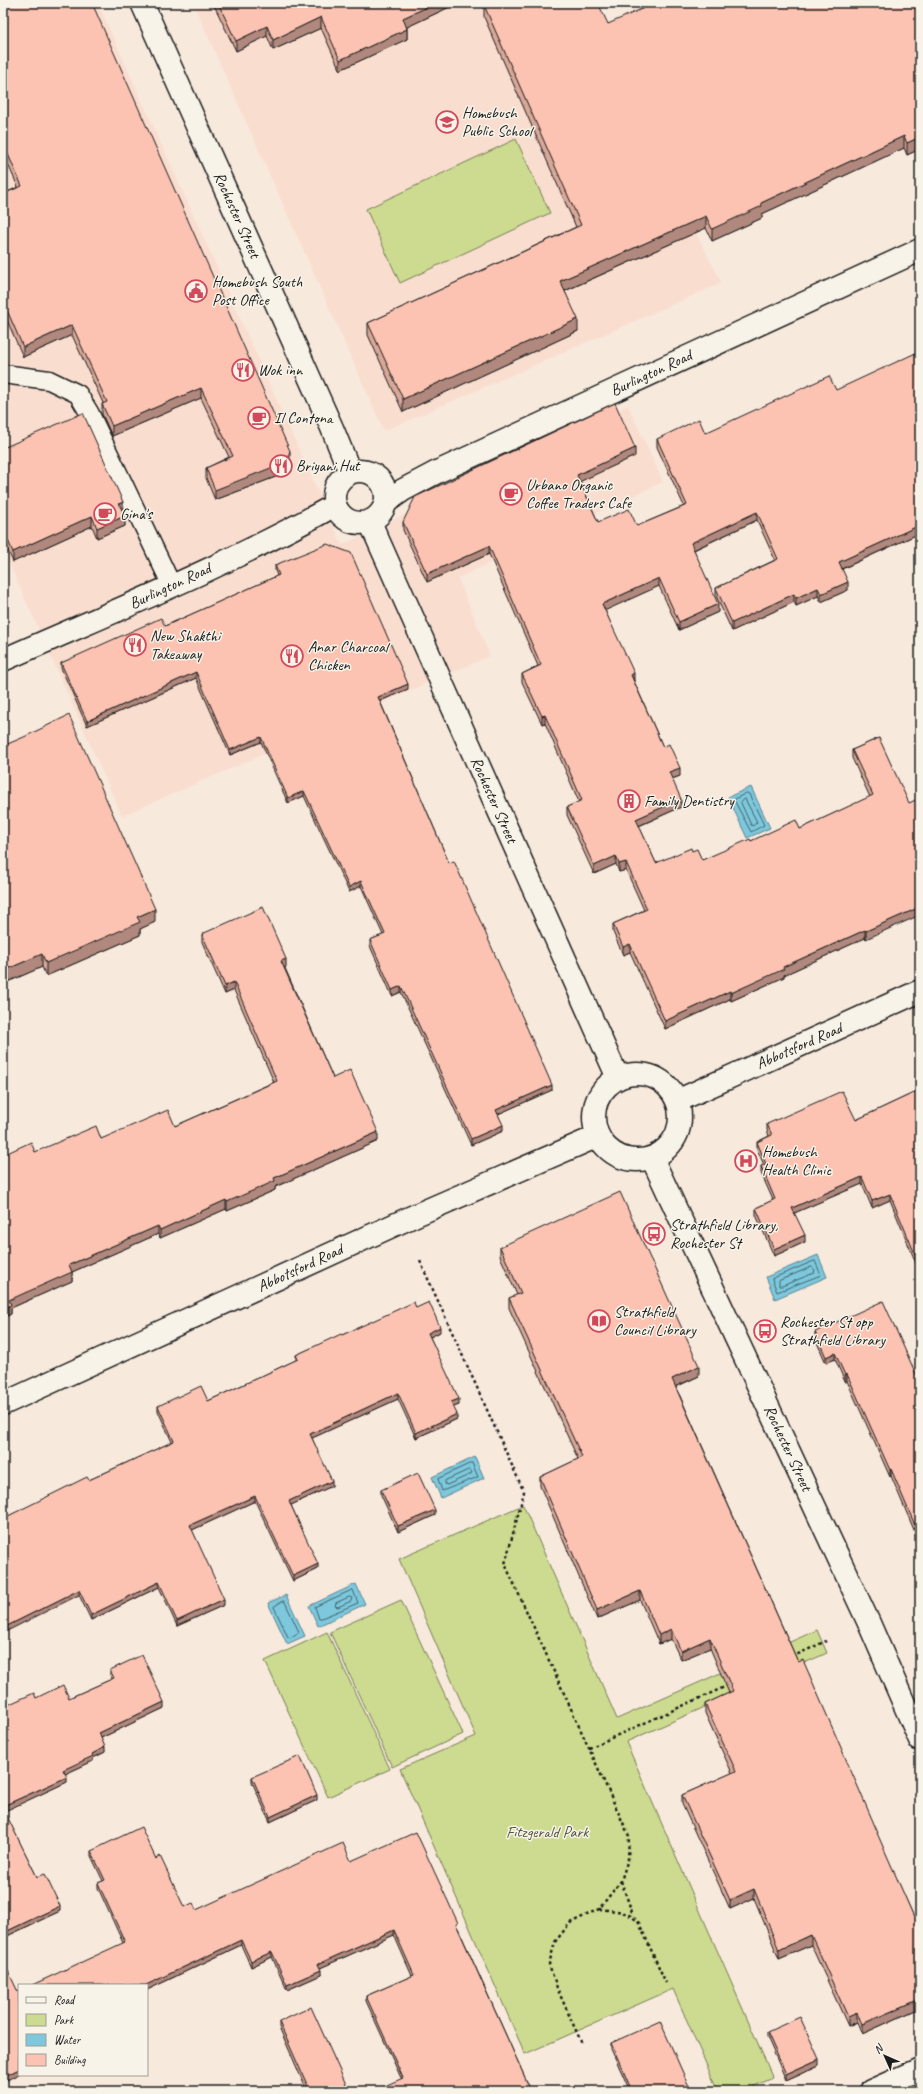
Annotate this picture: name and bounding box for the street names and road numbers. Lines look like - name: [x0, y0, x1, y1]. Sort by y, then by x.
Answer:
- street label: Rochester Street: [209, 169, 266, 263]
- street label: Burlington Road: [607, 344, 697, 401]
- street label: Burlington Road: [126, 557, 216, 614]
- street label: Rochester Street: [466, 754, 523, 848]
- street label: Abbotsford Road: [753, 1017, 848, 1074]
- street label: Abbotsford Road: [254, 1238, 348, 1296]
- street label: Rochester Street: [759, 1402, 817, 1496]

